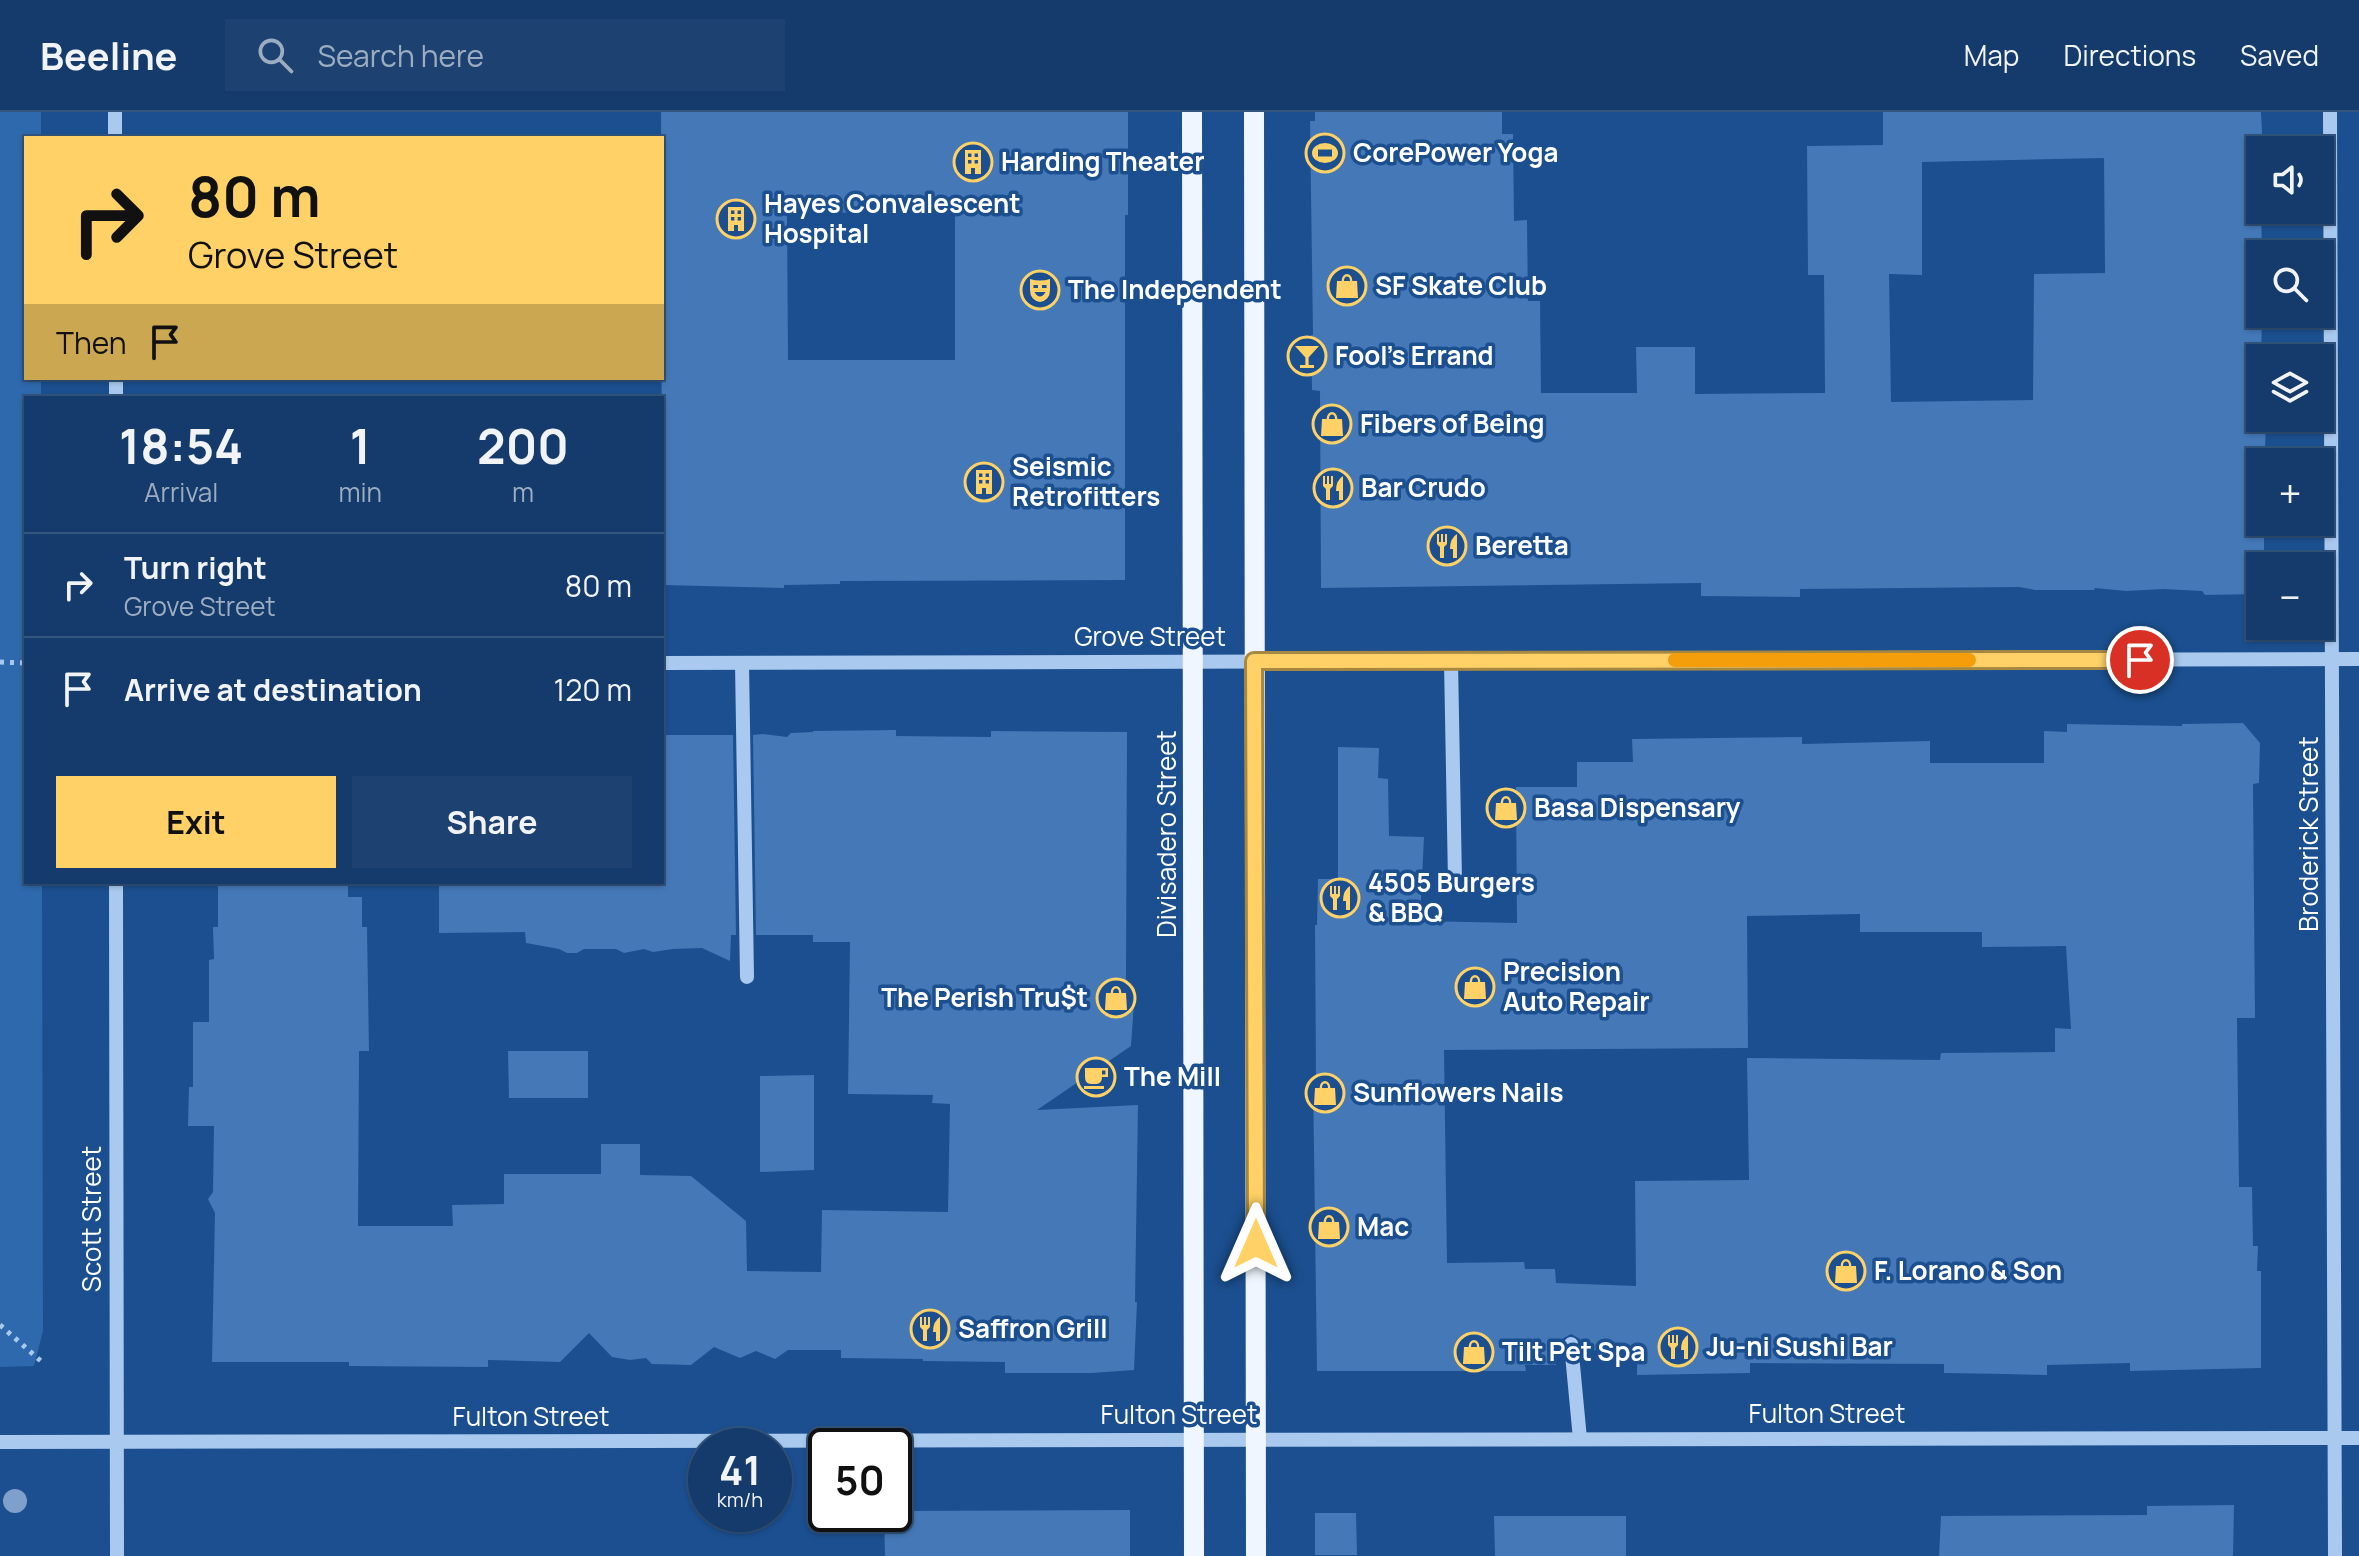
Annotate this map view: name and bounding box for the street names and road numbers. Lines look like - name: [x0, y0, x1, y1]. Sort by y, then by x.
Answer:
- street label: Grove Street: [1074, 618, 1226, 654]
- street label: Divisadero Street: [1148, 730, 1184, 938]
- street label: Broderick Street: [2290, 736, 2326, 932]
- street label: Scott Street: [73, 1146, 109, 1292]
- street label: Fulton Street: [1749, 1395, 1905, 1431]
- street label: Fulton Street: [1101, 1396, 1257, 1432]
- street label: Fulton Street: [453, 1398, 609, 1434]

